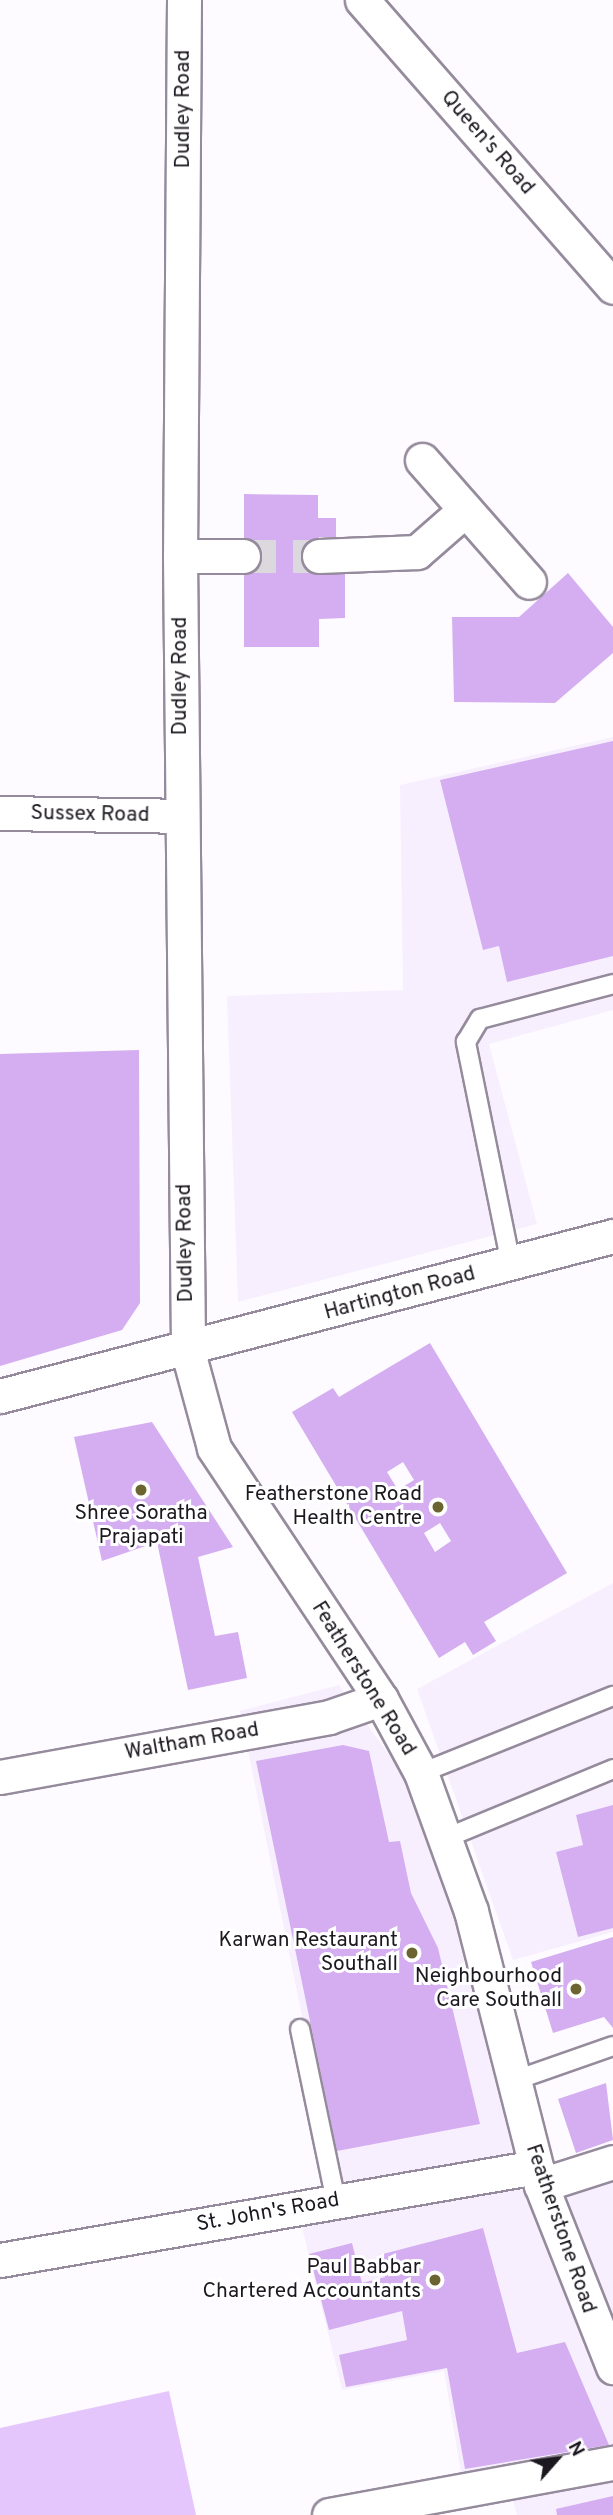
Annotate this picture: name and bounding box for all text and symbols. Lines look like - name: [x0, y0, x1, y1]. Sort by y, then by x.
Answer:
- street label: Dudley Road: [171, 50, 197, 168]
- street label: Queen's Road: [435, 86, 539, 200]
- street label: Dudley Road: [168, 617, 194, 735]
- street label: Sussex Road: [30, 801, 150, 829]
- street label: Dudley Road: [172, 1183, 200, 1303]
- street label: Hartington Road: [322, 1262, 478, 1326]
- marker: Shree Soratha Prajapati: [133, 1482, 149, 1498]
- place label: Featherstone Road Health Centre: [245, 1482, 422, 1532]
- marker: Featherstone Road Health Centre: [428, 1497, 448, 1517]
- place label: Shree Soratha Prajapati: [74, 1501, 208, 1551]
- street label: Featherstone Road: [305, 1597, 421, 1761]
- street label: Waltham Road: [123, 1718, 261, 1766]
- place label: Karwan Restaurant Southall: [219, 1928, 398, 1978]
- marker: Karwan Restaurant Southall: [404, 1945, 420, 1961]
- place label: Neighbourhood Care Southall: [415, 1964, 562, 2014]
- marker: Neighbourhood Care Southall: [568, 1981, 584, 1997]
- street label: Featherstone Road: [519, 2141, 601, 2317]
- street label: St. John's Road: [195, 2188, 341, 2238]
- place label: Paul Babbar Chartered Accountants: [202, 2255, 421, 2305]
- marker: Paul Babbar Chartered Accountants: [427, 2272, 443, 2288]
- north arrow: [522, 2424, 592, 2494]
- text: N: [562, 2437, 589, 2461]

